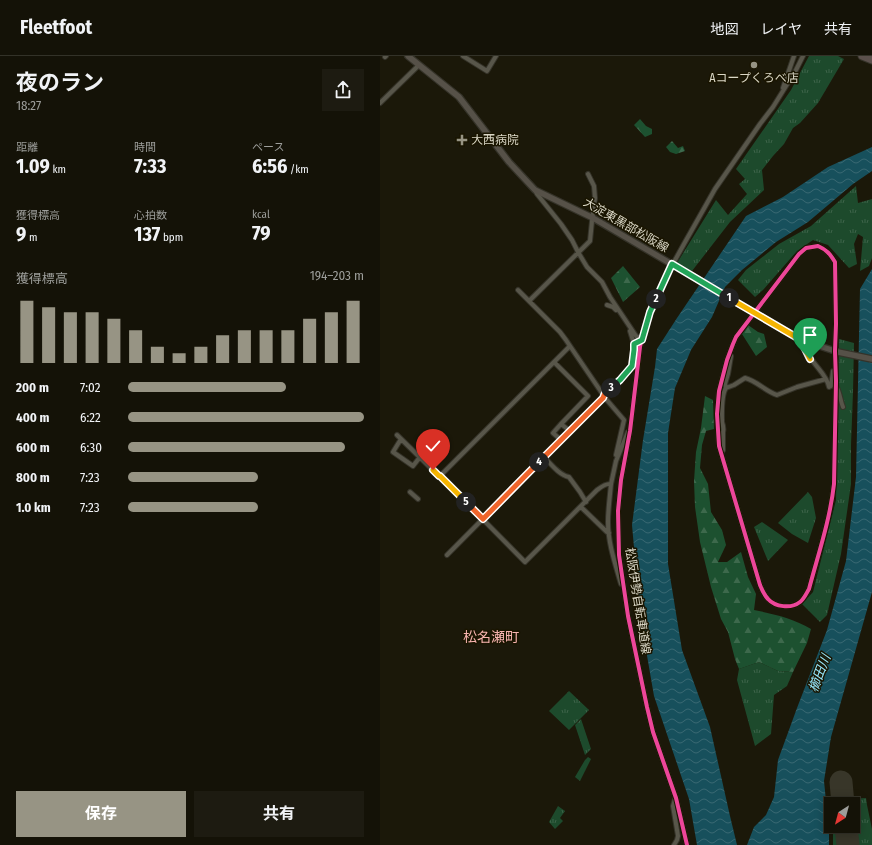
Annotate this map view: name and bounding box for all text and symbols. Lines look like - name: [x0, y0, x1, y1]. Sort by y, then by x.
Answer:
- text: Fleetfoot: [20, 16, 92, 39]
- text: 地図: [710, 21, 738, 38]
- text: レイヤ: [760, 21, 802, 38]
- text: 共有: [824, 21, 852, 38]
- marker: Aコープくろべ店: [749, 60, 759, 70]
- text: 夜のラン: [16, 69, 104, 96]
- button: share: [322, 69, 364, 111]
- place label: Aコープくろべ店: [709, 71, 799, 85]
- text: 18:27: [16, 98, 41, 113]
- place label: 大西病院: [471, 133, 519, 147]
- marker: 大西病院: [456, 134, 468, 146]
- text: 距離: [16, 141, 38, 154]
- text: 時間: [134, 141, 156, 154]
- text: ペース: [252, 141, 284, 154]
- text: 1.09: [16, 154, 50, 178]
- text: 7:33: [134, 154, 166, 178]
- text: 6:56: [252, 154, 287, 178]
- text: km: [50, 163, 66, 176]
- text: /km: [287, 163, 309, 176]
- street label: 大淀東黒部松阪線: [581, 195, 671, 255]
- text: kcal: [252, 208, 270, 221]
- text: 獲得標高: [16, 209, 60, 222]
- text: 心拍数: [134, 209, 167, 222]
- text: 79: [252, 221, 271, 245]
- text: 9: [16, 222, 26, 246]
- text: 137: [134, 222, 160, 246]
- text: m: [26, 231, 37, 244]
- text: bpm: [160, 231, 183, 244]
- text: 194–203 m: [310, 268, 364, 283]
- text: 獲得標高: [16, 271, 68, 286]
- pin: 1: [719, 288, 739, 308]
- pin: 2: [646, 289, 666, 309]
- text: 1: [727, 291, 731, 304]
- text: 2: [653, 292, 659, 305]
- pin: [793, 318, 827, 359]
- icon: arrive: [799, 324, 821, 346]
- pin: 3: [601, 378, 621, 398]
- text: 200 m: [16, 380, 49, 395]
- text: 7:02: [80, 380, 100, 395]
- text: 3: [608, 381, 614, 394]
- text: 400 m: [16, 410, 50, 425]
- text: 6:22: [80, 410, 101, 425]
- pin: [416, 429, 450, 470]
- icon: check: [422, 435, 444, 457]
- text: 600 m: [16, 440, 50, 455]
- text: 6:30: [80, 440, 102, 455]
- pin: 4: [529, 452, 549, 472]
- text: 4: [536, 455, 542, 468]
- text: 800 m: [16, 470, 50, 485]
- text: 7:23: [80, 470, 100, 485]
- pin: 5: [456, 492, 476, 512]
- text: 5: [463, 495, 469, 508]
- text: 1.0 km: [16, 500, 51, 515]
- text: 7:23: [80, 500, 100, 515]
- street label: 松阪伊勢自転車道線: [623, 547, 653, 655]
- district label: 松名瀬町: [463, 629, 519, 646]
- water label: 櫛田川: [805, 650, 834, 694]
- button: 保存: [16, 791, 186, 837]
- button: 共有: [194, 791, 364, 837]
- north arrow: [824, 797, 860, 833]
- map controls: [824, 797, 860, 833]

